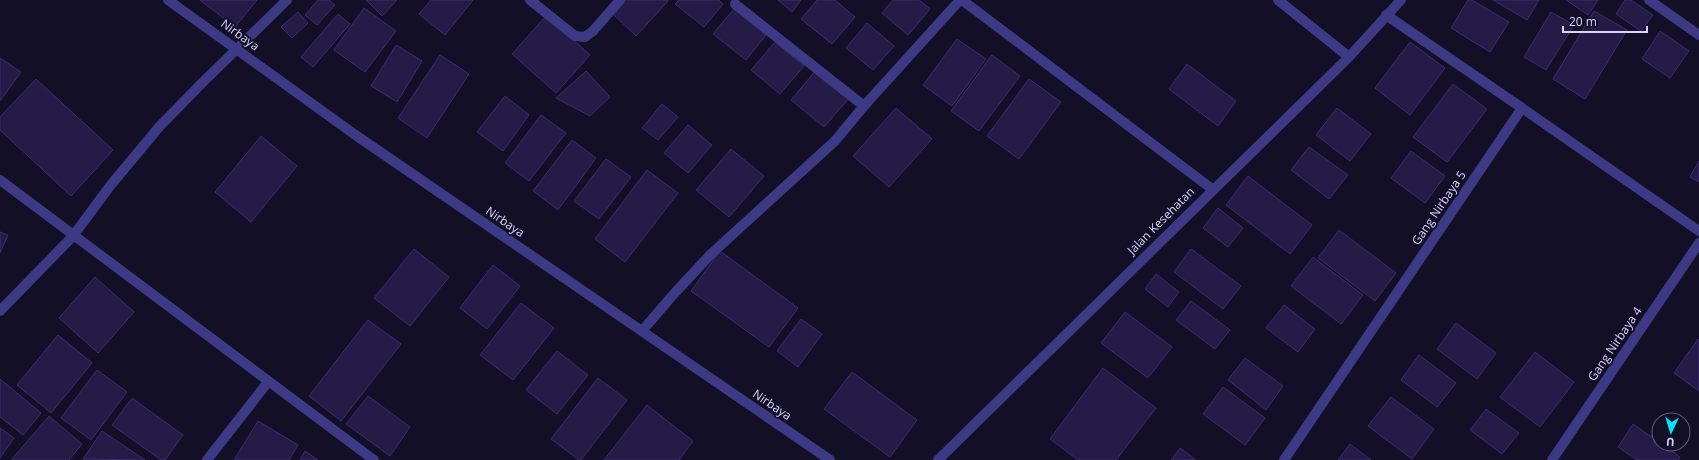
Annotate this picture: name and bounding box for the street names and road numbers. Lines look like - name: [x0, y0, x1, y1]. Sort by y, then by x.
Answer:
- street label: Nirbaya: [218, 15, 263, 54]
- street label: Gang Nirbaya 5: [1407, 167, 1470, 248]
- street label: Jalan Kesehatan: [1122, 183, 1198, 259]
- street label: Nirbaya: [482, 202, 528, 241]
- street label: Gang Nirbaya 4: [1583, 303, 1646, 384]
- street label: Nirbaya: [749, 385, 795, 424]

